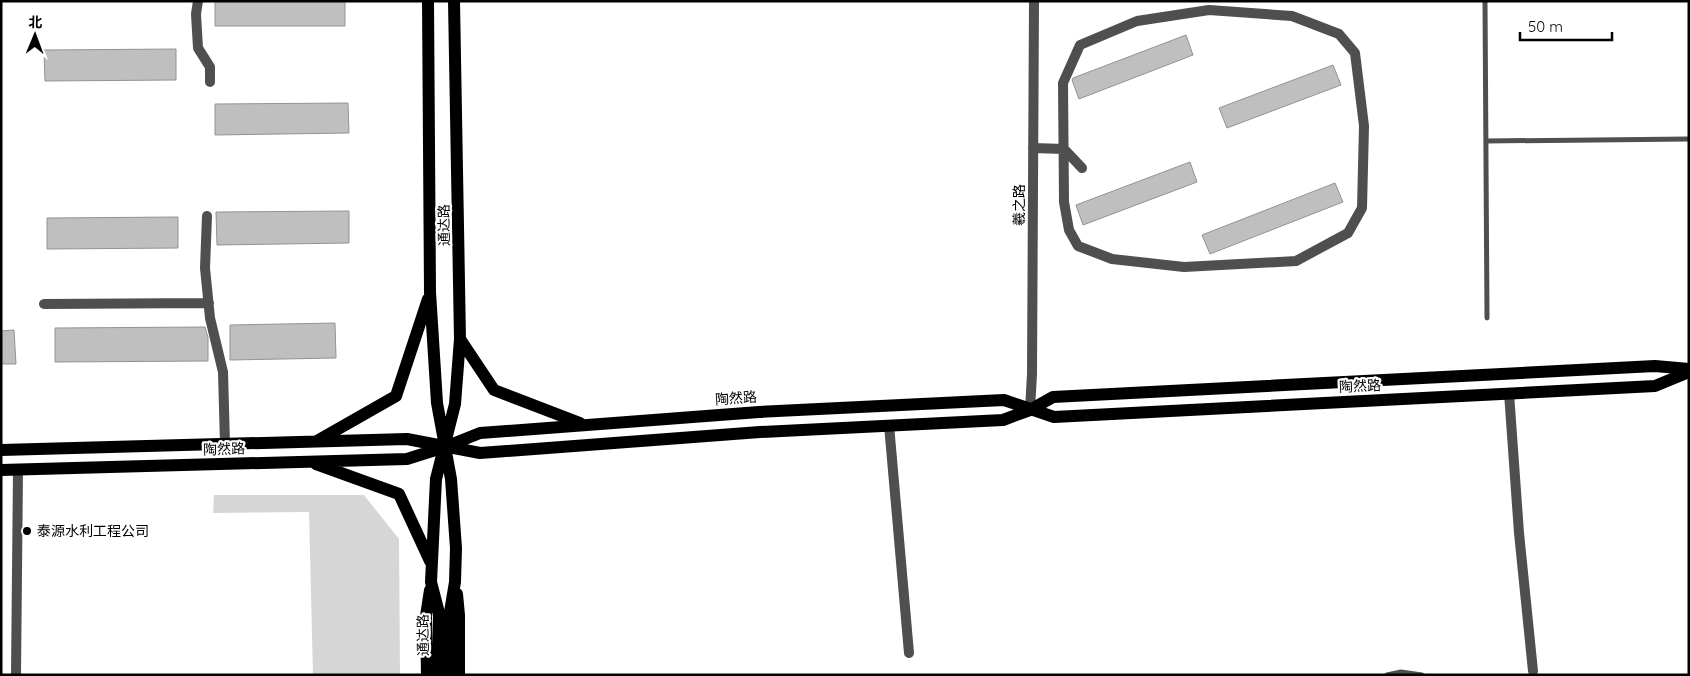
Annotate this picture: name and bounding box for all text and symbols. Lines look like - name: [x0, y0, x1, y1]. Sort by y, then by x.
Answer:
- north arrow: [10, 10, 60, 60]
- scale bar: [1520, 10, 1612, 42]
- text: 北: [28, 13, 42, 31]
- text: 50 m: [1528, 17, 1563, 36]
- street label: 羲之路: [1010, 184, 1028, 226]
- street label: 通达路: [435, 204, 453, 246]
- street label: 陶然路: [1339, 376, 1381, 396]
- street label: 陶然路: [714, 388, 758, 408]
- street label: 陶然路: [203, 439, 245, 459]
- place label: 泰源水利工程公司: [37, 522, 149, 540]
- marker: 泰源水利工程公司: [21, 525, 33, 537]
- street label: 通达路: [414, 614, 432, 656]

